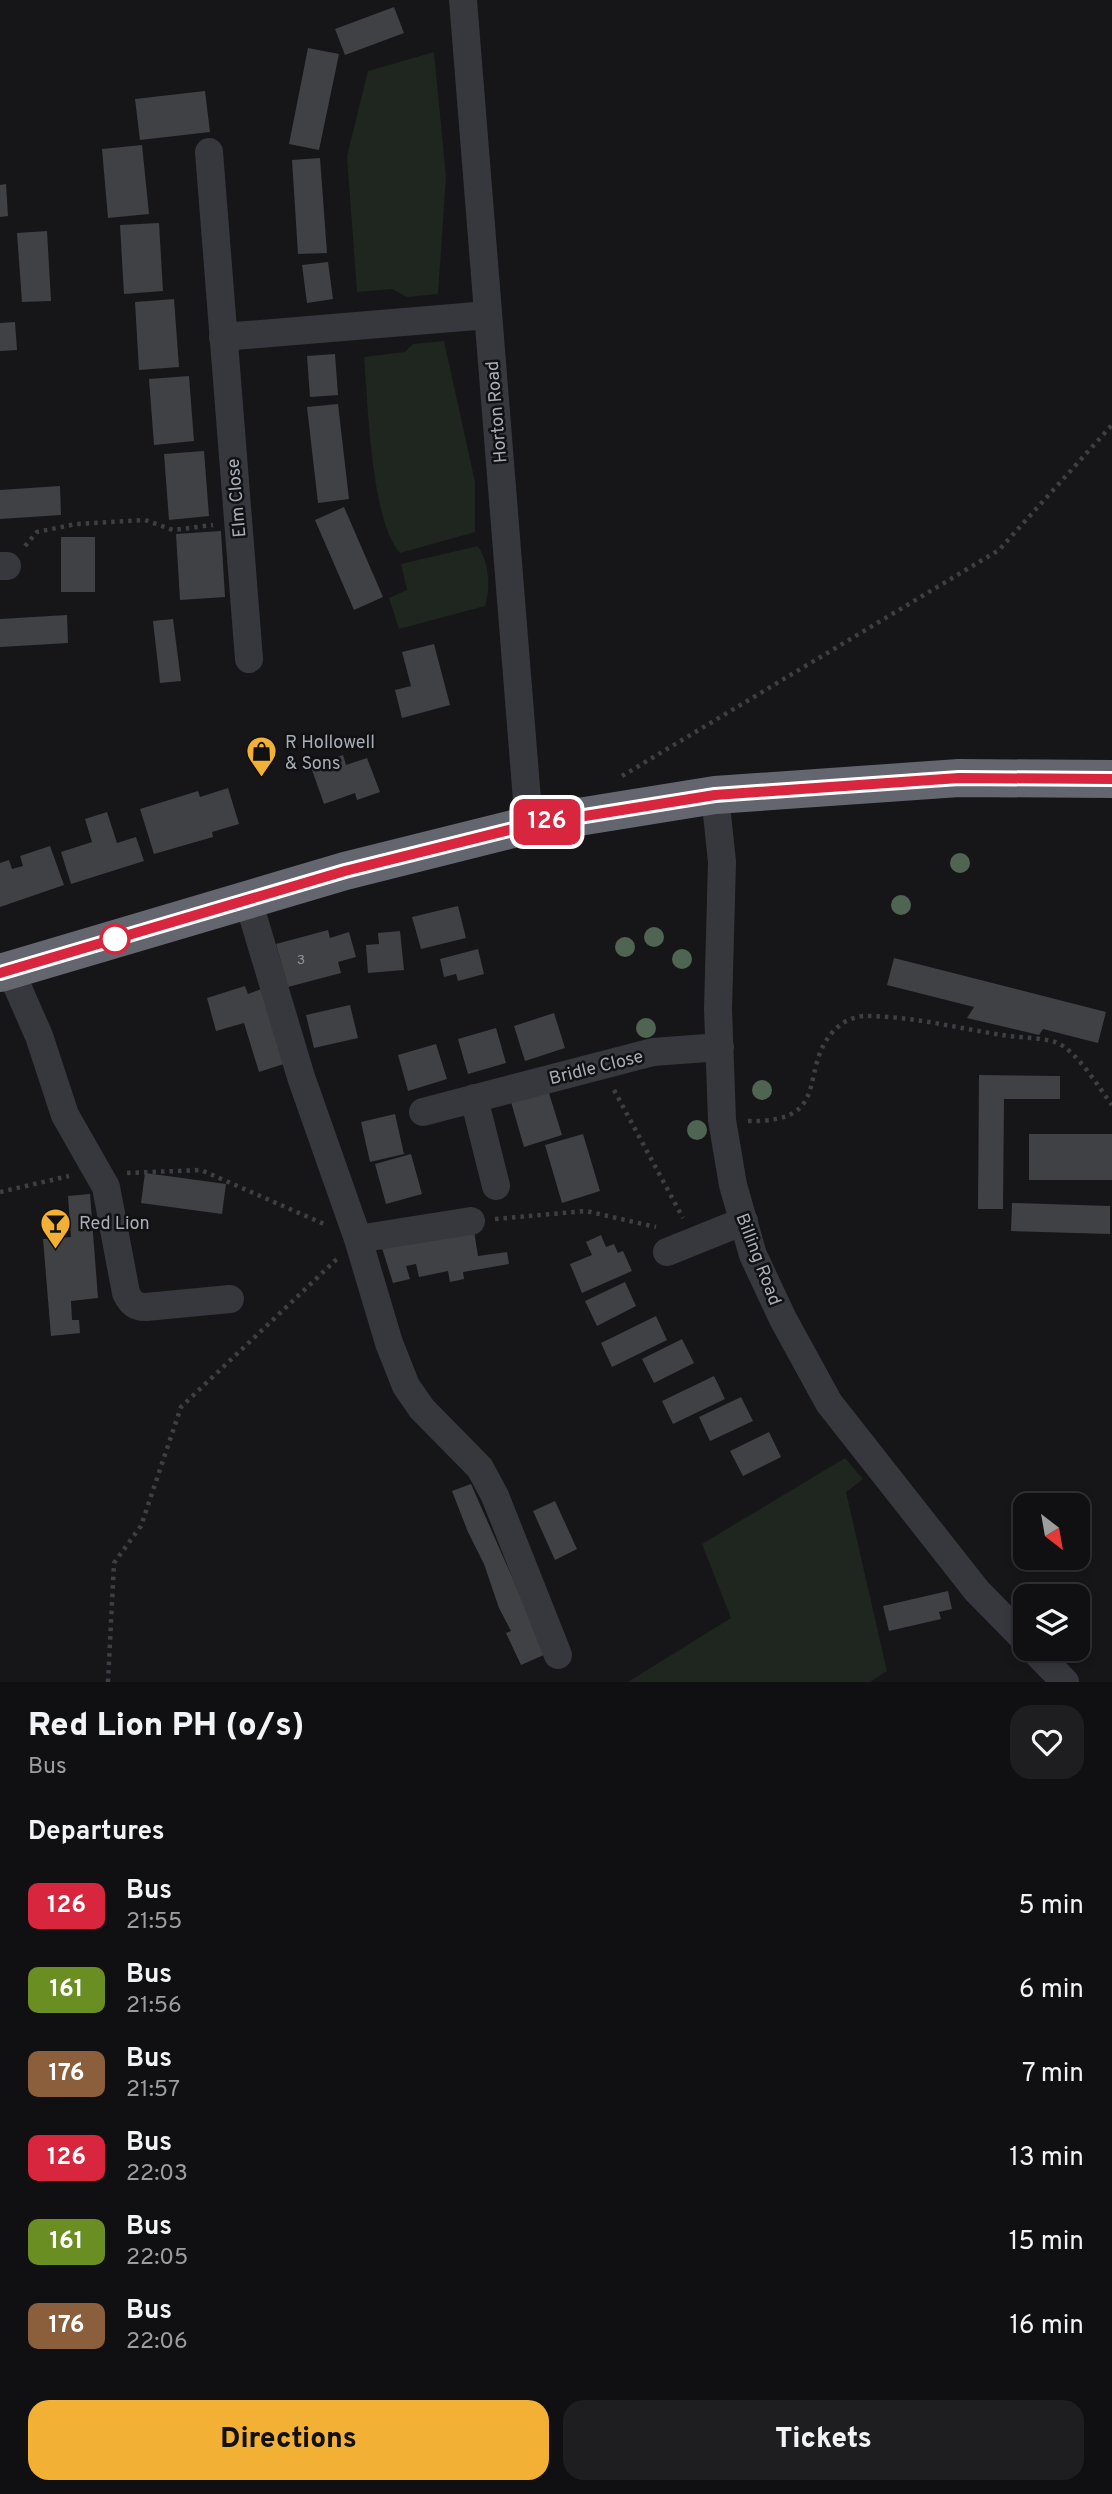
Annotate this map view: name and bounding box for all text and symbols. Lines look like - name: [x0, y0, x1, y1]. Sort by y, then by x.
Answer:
- street label: Horton Road: [482, 360, 513, 464]
- street label: Elm Close: [223, 457, 252, 538]
- place label: R Hollowell & Sons: [285, 732, 375, 776]
- shop icon: R Hollowell & Sons: [245, 735, 279, 779]
- line badge: 126: [507, 799, 587, 845]
- text: 126: [527, 807, 567, 837]
- unlabelled marker: [100, 924, 130, 954]
- house number: 3: [297, 952, 305, 969]
- street label: Bridle Close: [547, 1046, 646, 1091]
- bar icon: Red Lion: [39, 1206, 73, 1250]
- street label: Billing Road: [730, 1210, 786, 1309]
- place label: Red Lion: [79, 1213, 150, 1236]
- north arrow: [1013, 1493, 1090, 1570]
- map controls: [1013, 1493, 1090, 1661]
- button: layers: [1013, 1584, 1090, 1661]
- button: heart: [1010, 1705, 1084, 1779]
- text: Red Lion PH (o/s): [28, 1706, 304, 1748]
- text: Bus: [28, 1753, 67, 1782]
- text: Departures: [28, 1816, 165, 1849]
- text: Bus: [126, 1875, 172, 1908]
- text: 5 min: [1018, 1890, 1084, 1923]
- text: 126: [47, 1891, 86, 1921]
- text: 21:55: [126, 1908, 182, 1937]
- text: Bus: [126, 1959, 172, 1992]
- text: 6 min: [1019, 1974, 1084, 2007]
- text: 161: [50, 1975, 83, 2005]
- text: 21:56: [126, 1992, 182, 2021]
- text: Bus: [126, 2043, 172, 2076]
- text: 7 min: [1022, 2058, 1084, 2091]
- text: 176: [48, 2059, 85, 2089]
- text: 21:57: [126, 2076, 180, 2105]
- text: Bus: [126, 2127, 172, 2160]
- text: 13 min: [1009, 2142, 1084, 2175]
- text: 126: [47, 2143, 86, 2173]
- text: 22:03: [126, 2160, 188, 2189]
- text: Bus: [126, 2211, 172, 2244]
- text: 15 min: [1009, 2226, 1084, 2259]
- text: 161: [50, 2227, 83, 2257]
- text: 22:05: [126, 2244, 188, 2273]
- text: Bus: [126, 2295, 172, 2328]
- text: 16 min: [1009, 2310, 1084, 2343]
- text: 176: [48, 2311, 85, 2341]
- text: 22:06: [126, 2328, 188, 2357]
- button: Directions: [28, 2400, 549, 2480]
- button: Tickets: [563, 2400, 1084, 2480]

